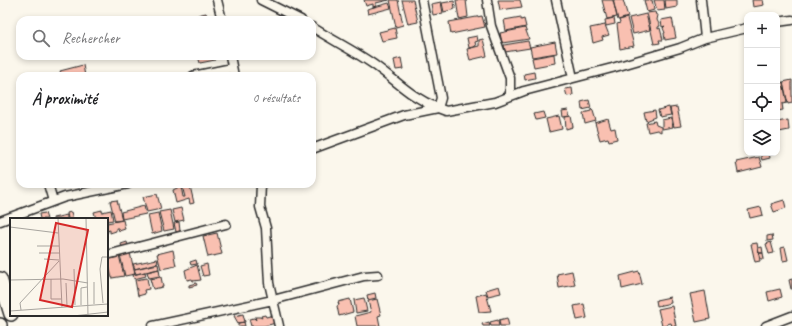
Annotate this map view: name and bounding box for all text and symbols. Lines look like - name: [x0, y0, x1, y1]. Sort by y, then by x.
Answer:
- map controls: [744, 12, 780, 156]
- button: +: [744, 12, 780, 48]
- search box: [16, 16, 316, 60]
- icon: search: [30, 27, 52, 49]
- text: Rechercher: [62, 29, 120, 48]
- button: −: [744, 48, 780, 84]
- button: locate: [744, 84, 780, 120]
- text: À proximité: [32, 88, 97, 109]
- text: 0 résultats: [252, 90, 300, 106]
- button: layers: [744, 120, 780, 156]
- inset map: [10, 218, 108, 316]

